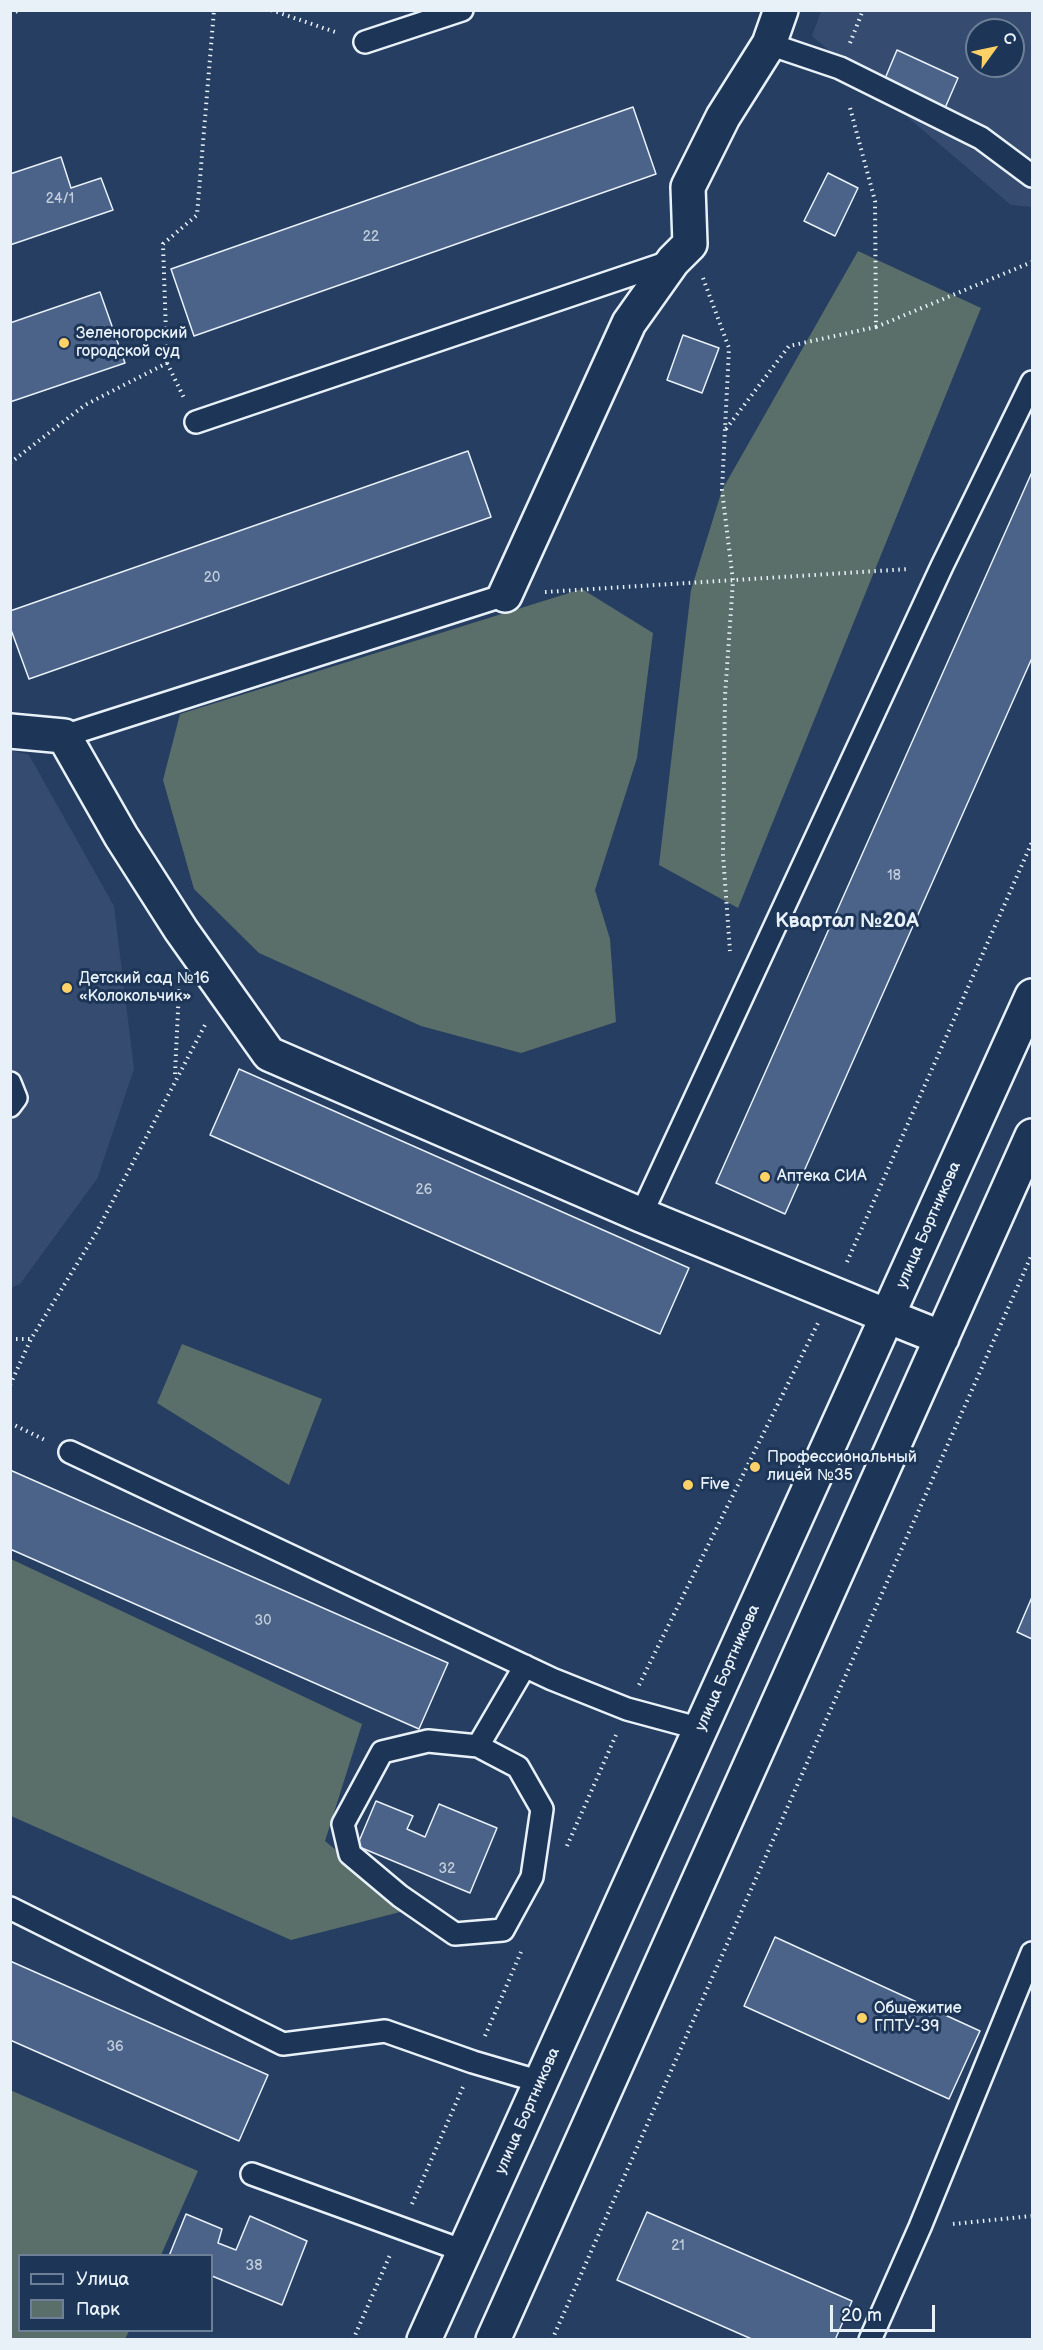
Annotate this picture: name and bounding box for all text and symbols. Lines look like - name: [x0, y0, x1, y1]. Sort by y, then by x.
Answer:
- north arrow: [965, 18, 1025, 78]
- text: С: [998, 29, 1020, 49]
- house number: 24/1: [46, 191, 74, 207]
- house number: 22: [363, 229, 379, 245]
- place label: Зеленогорский городской суд: [76, 324, 187, 362]
- marker: Зеленогорский городской суд: [57, 336, 71, 350]
- house number: 20: [204, 570, 220, 586]
- house number: 18: [887, 868, 901, 884]
- district label: Квартал №20А: [775, 910, 919, 934]
- place label: Детский сад №16 «Колокольчик»: [79, 969, 210, 1007]
- marker: Детский сад №16 «Колокольчик»: [60, 981, 74, 995]
- street label: улица Бортникова: [892, 1159, 966, 1291]
- place label: Аптека СИА: [777, 1167, 867, 1187]
- marker: Аптека СИА: [758, 1170, 772, 1184]
- house number: 26: [416, 1182, 432, 1198]
- place label: Профессиональный лицей №35: [767, 1448, 917, 1486]
- marker: Профессиональный лицей №35: [748, 1460, 762, 1474]
- place label: Five: [700, 1475, 730, 1495]
- marker: Five: [681, 1478, 695, 1492]
- street label: улица Бортникова: [691, 1602, 765, 1734]
- house number: 30: [255, 1613, 271, 1629]
- house number: 32: [439, 1861, 455, 1877]
- place label: Общежитие ГПТУ-39: [874, 1999, 962, 2037]
- marker: Общежитие ГПТУ-39: [855, 2011, 869, 2025]
- house number: 36: [106, 2039, 124, 2055]
- street label: улица Бортникова: [491, 2045, 565, 2177]
- house number: 21: [671, 2238, 685, 2254]
- legend: [18, 2254, 213, 2332]
- house number: 38: [246, 2258, 262, 2274]
- text: Улица: [76, 2269, 129, 2290]
- scale bar: [833, 2293, 938, 2331]
- text: Парк: [76, 2299, 120, 2320]
- text: 20 m: [841, 2305, 882, 2326]

